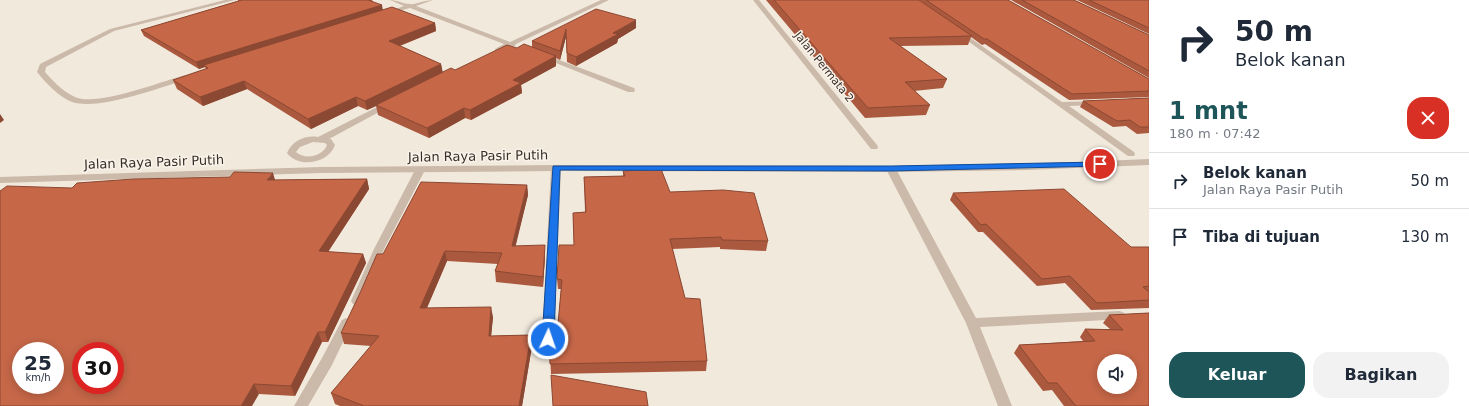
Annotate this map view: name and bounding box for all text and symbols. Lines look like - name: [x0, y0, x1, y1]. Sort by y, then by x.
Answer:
- text: 50 m: [1235, 15, 1313, 48]
- icon: right: [1169, 16, 1221, 68]
- street label: Jalan Permata 2: [791, 28, 856, 105]
- text: Belok kanan: [1235, 49, 1346, 70]
- text: 1 mnt: [1169, 97, 1248, 125]
- button: close: [1407, 97, 1449, 139]
- text: 180 m · 07:42: [1169, 126, 1260, 141]
- street label: Jalan Raya Pasir Putih: [407, 147, 548, 165]
- pin: [1083, 147, 1117, 181]
- street label: Jalan Raya Pasir Putih: [83, 152, 224, 172]
- icon: arrive: [1089, 153, 1111, 175]
- text: Belok kanan: [1203, 164, 1307, 182]
- icon: right: [1169, 170, 1191, 192]
- text: 50 m: [1411, 172, 1449, 190]
- text: Jalan Raya Pasir Putih: [1203, 182, 1343, 197]
- icon: arrive: [1169, 226, 1191, 248]
- text: Tiba di tujuan: [1203, 228, 1320, 246]
- text: 130 m: [1401, 228, 1449, 246]
- position arrow: [527, 318, 569, 360]
- speed limit sign: 30: [72, 342, 124, 394]
- text: 25: [24, 351, 52, 375]
- button: Keluar: [1169, 352, 1305, 398]
- button: Bagikan: [1313, 352, 1449, 398]
- map controls: [1097, 354, 1137, 394]
- button: sound: [1097, 354, 1137, 394]
- text: km/h: [25, 372, 51, 383]

